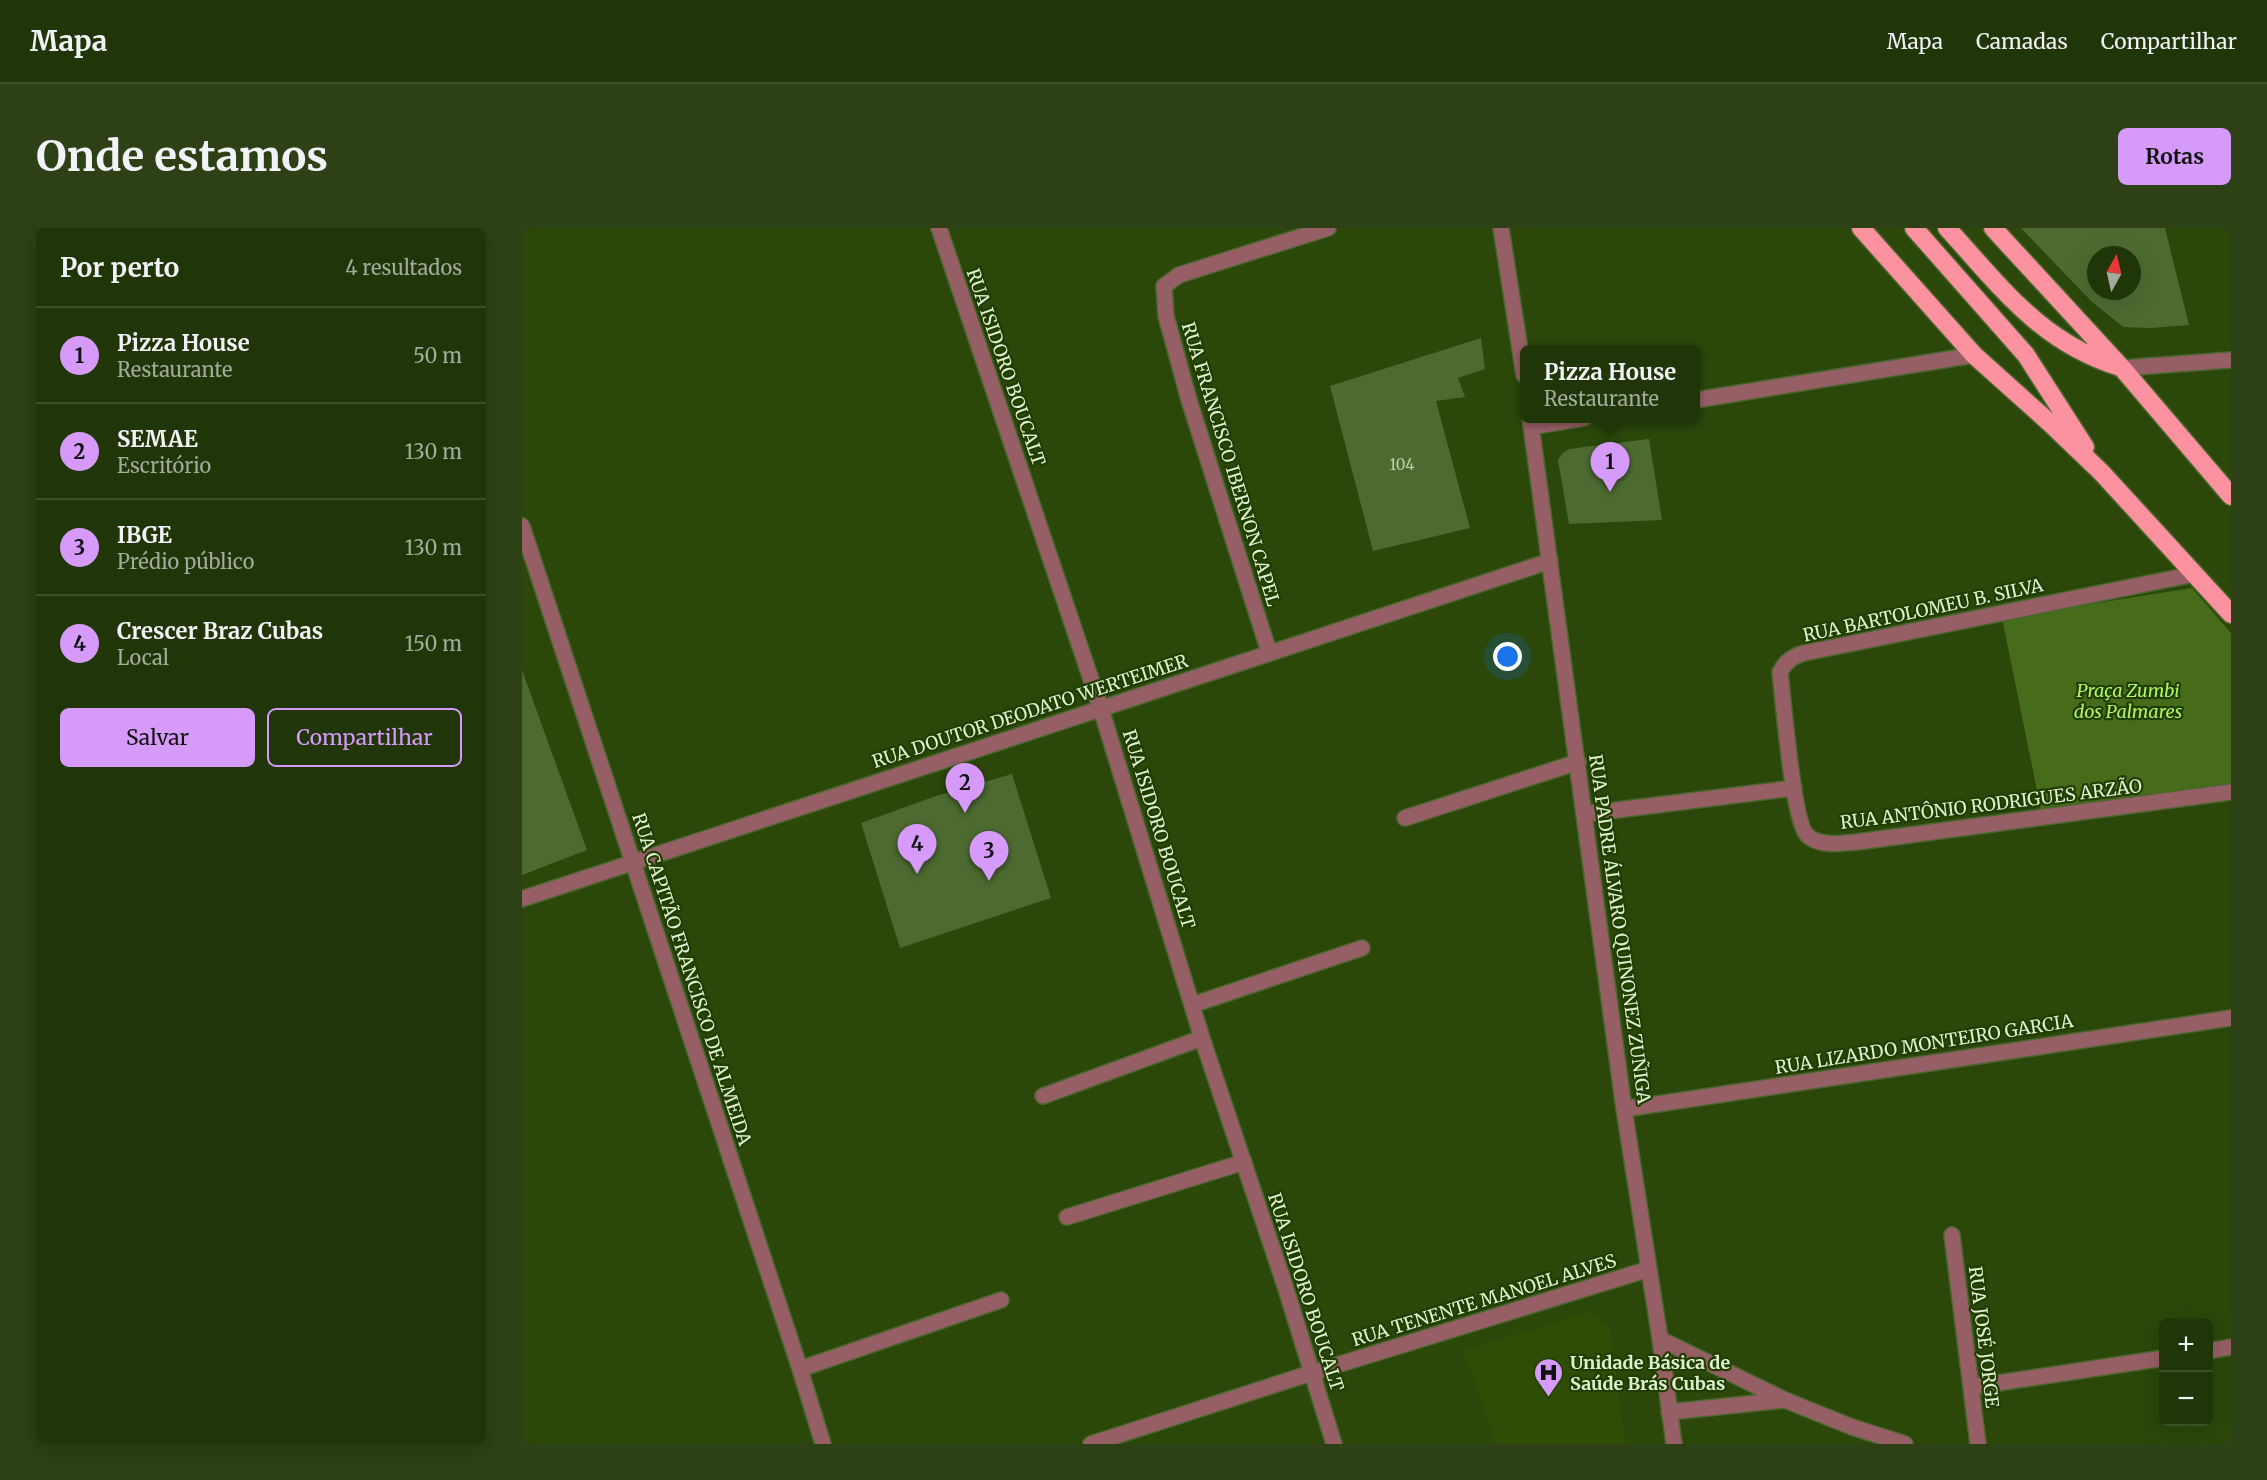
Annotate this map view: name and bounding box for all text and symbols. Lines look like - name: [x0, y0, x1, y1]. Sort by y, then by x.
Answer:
- text: Mapa: [30, 23, 107, 59]
- text: Mapa: [1887, 28, 1943, 55]
- text: Camadas: [1976, 28, 2068, 55]
- text: Compartilhar: [2101, 28, 2237, 55]
- button: Rotas: [2118, 128, 2231, 185]
- text: Onde estamos: [36, 130, 328, 182]
- north arrow: [2087, 246, 2141, 300]
- text: Por perto: [60, 251, 179, 284]
- text: 4 resultados: [345, 255, 462, 280]
- street label: RUA ISIDORO BOUCALT: [961, 265, 1051, 469]
- street label: RUA FRANCISCO IBERNON CAPEL: [1177, 319, 1285, 609]
- text: Pizza House: [117, 329, 250, 357]
- text: 1: [75, 343, 84, 368]
- text: 50 m: [413, 343, 462, 368]
- popup: [1520, 345, 1700, 423]
- text: Restaurante: [117, 357, 232, 382]
- text: Pizza House: [1544, 358, 1676, 386]
- text: Restaurante: [1544, 386, 1659, 411]
- text: SEMAE: [117, 425, 198, 453]
- text: 2: [74, 439, 85, 464]
- text: 130 m: [405, 439, 462, 464]
- pin: 1: [1590, 442, 1630, 492]
- text: Escritório: [117, 453, 211, 478]
- house number: 104: [1390, 455, 1414, 474]
- text: IBGE: [117, 521, 172, 549]
- text: 3: [74, 535, 85, 560]
- text: 130 m: [405, 535, 462, 560]
- text: Prédio público: [117, 549, 254, 574]
- street label: RUA BARTOLOMEU B. SILVA: [1801, 573, 2045, 647]
- text: Crescer Braz Cubas: [117, 617, 323, 645]
- text: 4: [73, 631, 86, 656]
- text: 150 m: [405, 631, 462, 656]
- your location: [1493, 642, 1522, 671]
- text: Local: [117, 645, 169, 670]
- street label: RUA DOUTOR DEODATO WERTEIMER: [869, 649, 1191, 773]
- park label: Praça Zumbi dos Palmares: [2074, 679, 2182, 723]
- button: Salvar: [60, 708, 255, 767]
- button: Compartilhar: [267, 708, 462, 767]
- street label: RUA ISIDORO BOUCALT: [1118, 727, 1200, 932]
- street label: RUA PADRE ÁLVARO QUINONEZ ZUÑIGA: [1584, 753, 1656, 1106]
- pin: 2: [946, 764, 984, 813]
- street label: RUA ANTÔNIO RODRIGUES ARZÃO: [1839, 774, 2143, 834]
- street label: RUA CAPITÃO FRANCISCO DE ALMEIDA: [627, 810, 757, 1148]
- pin: 4: [898, 824, 936, 874]
- pin: 3: [970, 832, 1008, 881]
- street label: RUA LIZARDO MONTEIRO GARCIA: [1773, 1009, 2075, 1079]
- street label: RUA ISIDORO BOUCALT: [1263, 1190, 1349, 1394]
- street label: RUA TENENTE MANOEL ALVES: [1349, 1249, 1619, 1351]
- street label: RUA JOSÉ JORGE: [1964, 1265, 2004, 1410]
- map controls: [2159, 1318, 2213, 1426]
- button: +: [2159, 1318, 2213, 1372]
- place label: Unidade Básica de Saúde Brás Cubas: [1570, 1351, 1731, 1395]
- hospital icon: Unidade Básica de Saúde Brás Cubas: [1533, 1356, 1565, 1398]
- button: −: [2159, 1372, 2213, 1426]

